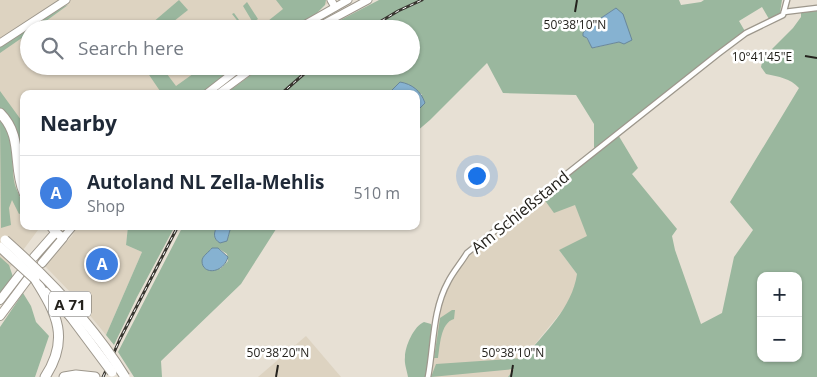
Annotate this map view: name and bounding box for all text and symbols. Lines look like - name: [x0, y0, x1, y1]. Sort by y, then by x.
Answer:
- text: 50°38'10"N: [544, 16, 606, 33]
- search box: [20, 20, 420, 75]
- icon: search: [38, 34, 66, 62]
- text: Search here: [78, 35, 184, 61]
- text: 10°41'45"E: [732, 48, 792, 65]
- text: Nearby: [40, 109, 117, 137]
- your location: [464, 163, 490, 189]
- street label: Am Schießstand: [466, 166, 574, 258]
- text: Autoland NL Zella-Mehlis: [87, 169, 325, 195]
- text: A: [50, 182, 62, 204]
- text: 510 m: [354, 182, 400, 204]
- text: Shop: [87, 195, 125, 217]
- pin: A: [86, 245, 118, 283]
- map controls: [757, 272, 802, 362]
- button: +: [757, 272, 802, 317]
- road number: A 71: [49, 292, 91, 316]
- button: −: [757, 317, 802, 362]
- text: 50°38'20"N: [247, 344, 309, 361]
- text: 50°38'10"N: [482, 344, 544, 361]

